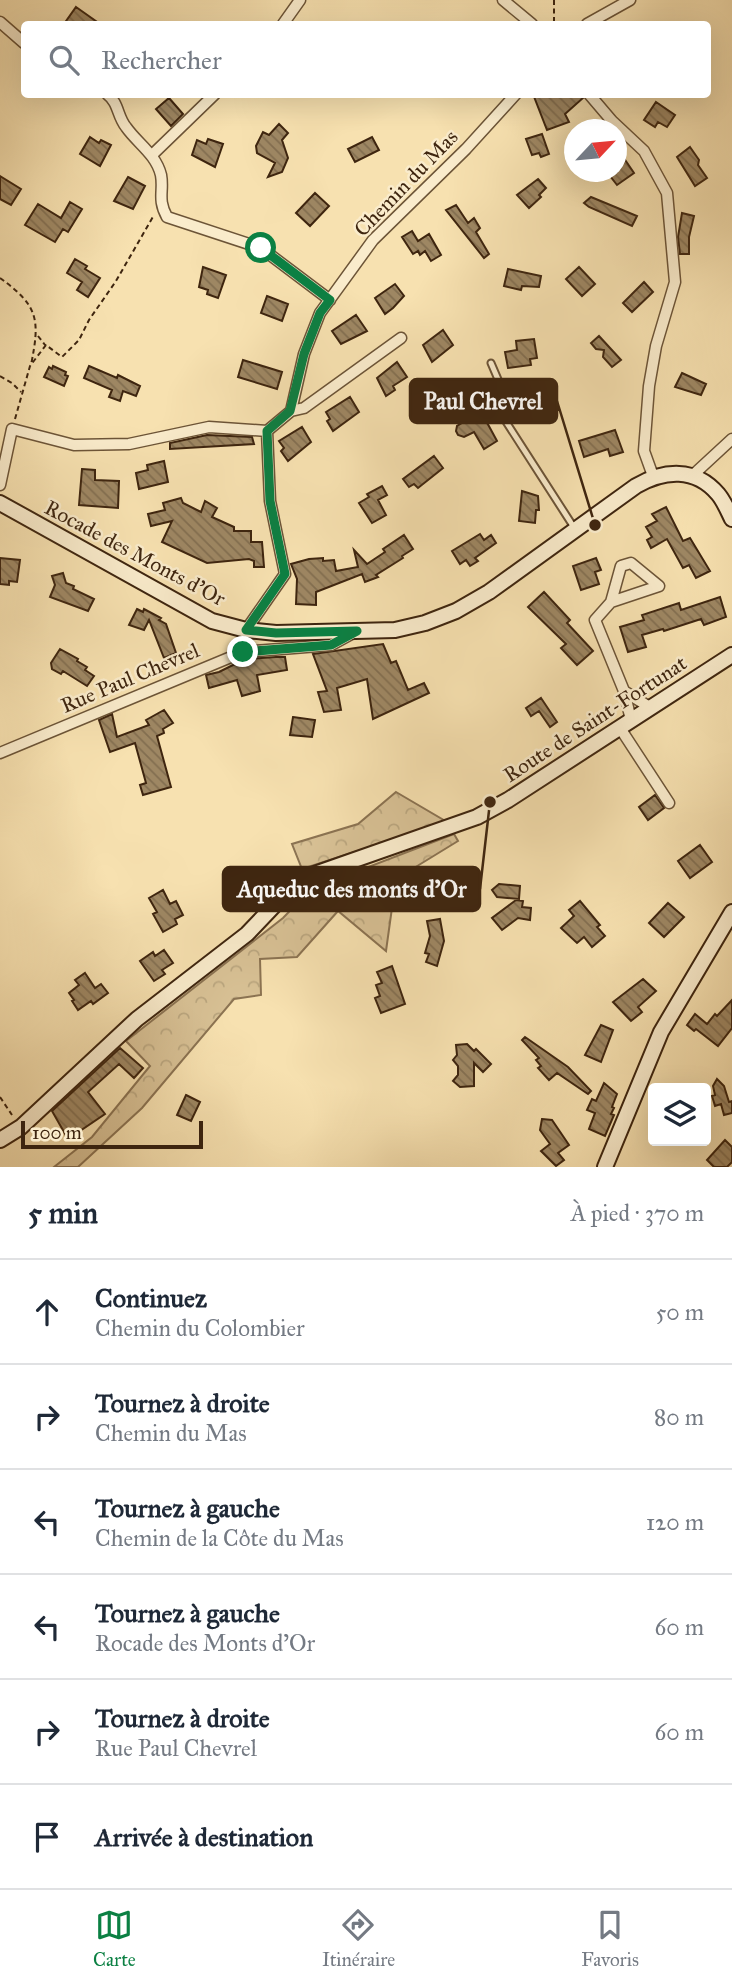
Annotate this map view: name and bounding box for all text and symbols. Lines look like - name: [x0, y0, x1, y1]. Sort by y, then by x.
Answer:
- search box: [21, 21, 711, 98]
- icon: search: [45, 41, 83, 79]
- text: Rechercher: [101, 44, 222, 76]
- north arrow: [564, 119, 627, 182]
- street label: Chemin du Mas: [349, 124, 463, 242]
- route start: [245, 232, 276, 263]
- callout: Paul Chevrel: [410, 379, 557, 423]
- text: Paul Chevrel: [423, 387, 543, 415]
- street label: Rocade des Monts d'Or: [40, 494, 230, 612]
- route end: [227, 636, 258, 667]
- street label: Rue Paul Chevrel: [57, 637, 203, 719]
- street label: Route de Saint-Fortunat: [499, 650, 692, 788]
- callout: Aqueduc des monts d'Or: [223, 867, 480, 911]
- text: Aqueduc des monts d'Or: [235, 875, 467, 904]
- map controls: [648, 1083, 711, 1146]
- button: layers: [648, 1083, 711, 1146]
- scale bar: [21, 1118, 203, 1150]
- text: 100 m: [32, 1121, 82, 1144]
- text: 5 min: [28, 1195, 98, 1231]
- text: À pied · 370 m: [571, 1199, 704, 1227]
- text: Continuez: [95, 1282, 207, 1314]
- icon: ahead: [28, 1293, 66, 1331]
- text: 50 m: [656, 1298, 704, 1326]
- text: Chemin du Colombier: [95, 1314, 305, 1342]
- text: Tournez à droite: [95, 1387, 270, 1419]
- icon: right: [28, 1398, 66, 1436]
- text: 80 m: [654, 1403, 704, 1431]
- text: Chemin du Mas: [95, 1419, 247, 1447]
- text: Tournez à gauche: [95, 1492, 280, 1524]
- icon: left: [28, 1503, 66, 1541]
- text: 120 m: [646, 1508, 704, 1536]
- text: Chemin de la Côte du Mas: [95, 1524, 344, 1552]
- text: Tournez à gauche: [95, 1597, 280, 1629]
- icon: left: [28, 1608, 66, 1646]
- text: 60 m: [655, 1613, 704, 1641]
- text: Rocade des Monts d'Or: [95, 1629, 315, 1657]
- text: Tournez à droite: [95, 1702, 270, 1734]
- icon: right: [28, 1713, 66, 1751]
- text: 60 m: [655, 1718, 704, 1746]
- text: Rue Paul Chevrel: [95, 1734, 257, 1762]
- icon: arrive: [28, 1818, 66, 1856]
- text: Arrivée à destination: [95, 1821, 313, 1853]
- tab: Carte: [93, 1906, 136, 1971]
- tab: Itinéraire: [322, 1906, 395, 1971]
- tab: Favoris: [581, 1906, 639, 1971]

